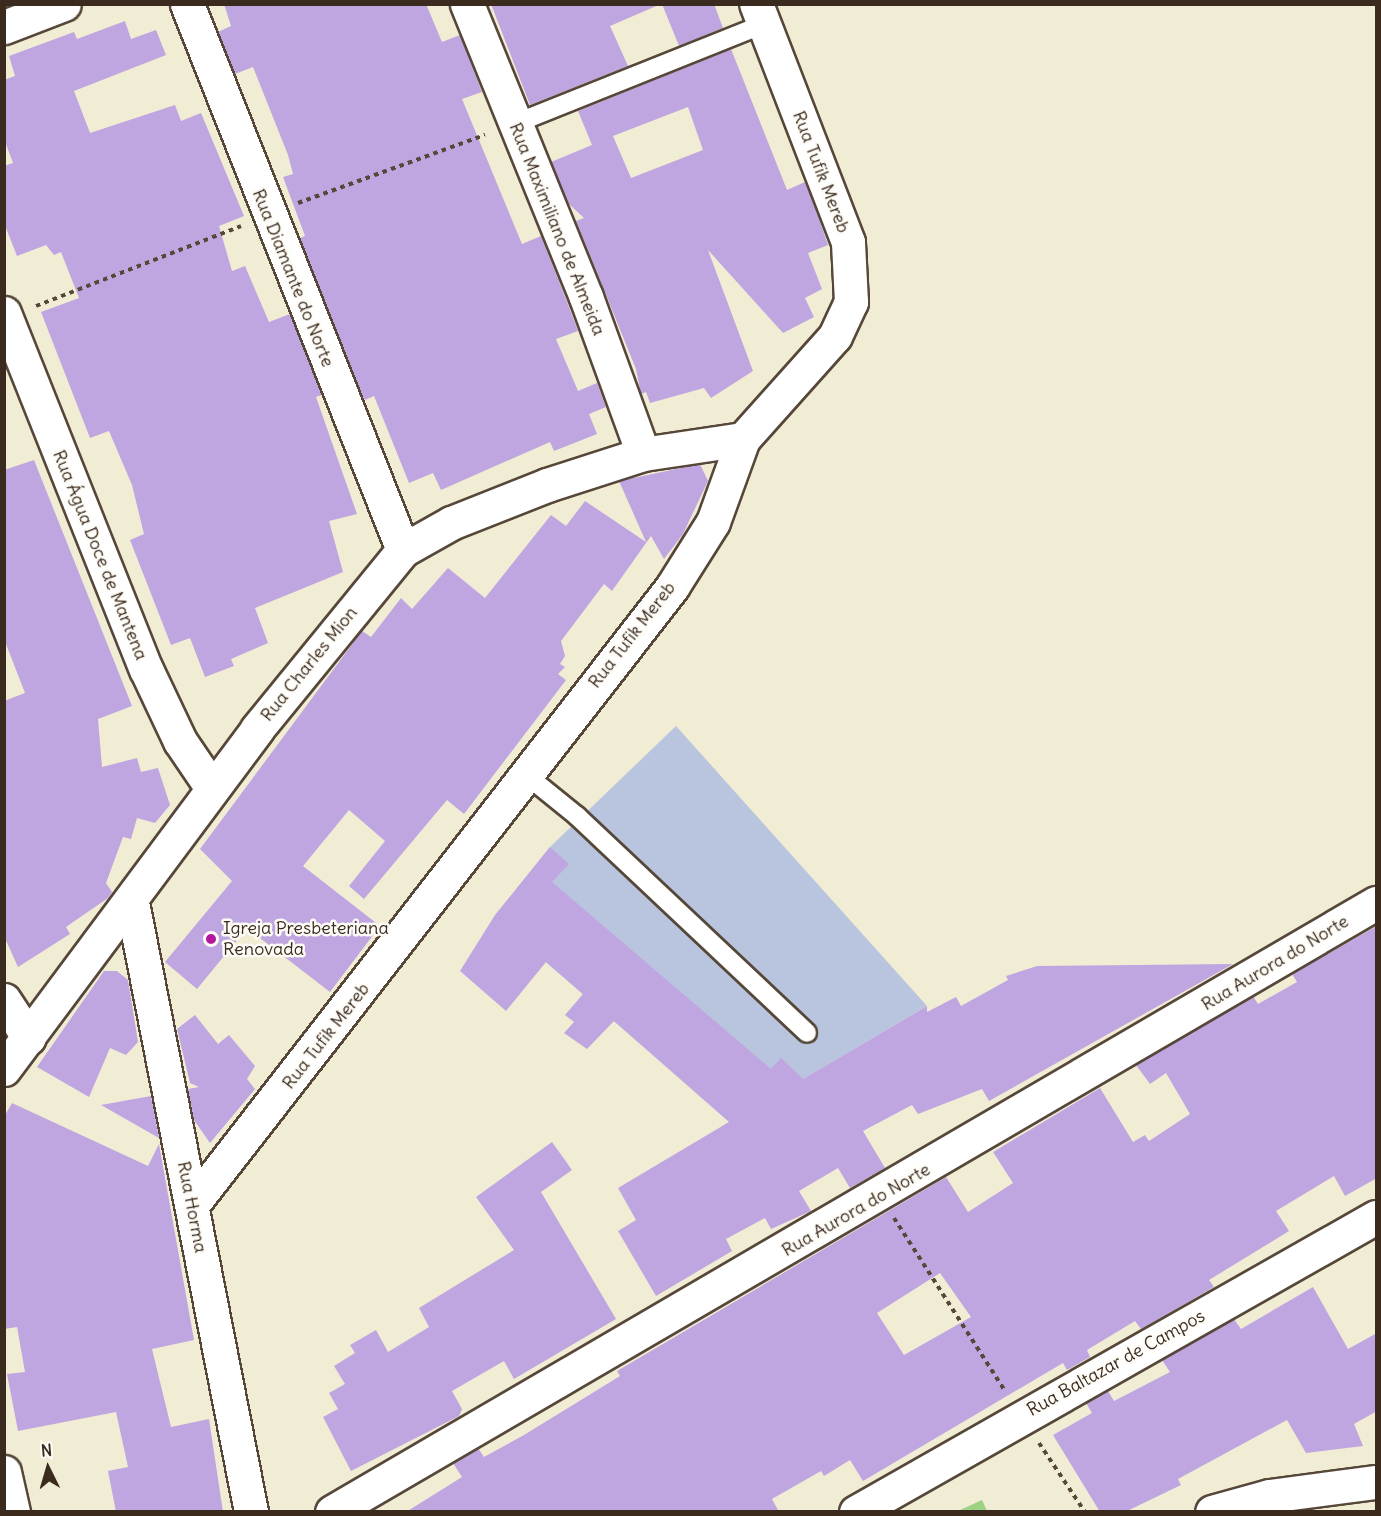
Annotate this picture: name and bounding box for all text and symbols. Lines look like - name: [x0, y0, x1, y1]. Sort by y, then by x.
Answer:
- street label: Rua Tufik Mereb: [788, 108, 854, 236]
- street label: Rua Maximiliano de Almeida: [504, 120, 610, 338]
- street label: Rua Diamante do Norte: [247, 186, 339, 370]
- street label: Rua Água Doce de Mantena: [48, 447, 152, 663]
- street label: Rua Tufik Mereb: [584, 578, 680, 692]
- street label: Rua Charles Mion: [256, 602, 362, 726]
- street label: Rua Aurora do Norte: [1198, 911, 1352, 1015]
- place label: Igreja Presbeteriana Renovada: [223, 918, 389, 960]
- marker: Igreja Presbeteriana Renovada: [204, 932, 218, 946]
- street label: Rua Tufik Mereb: [278, 979, 374, 1093]
- street label: Rua Horma: [173, 1159, 211, 1255]
- street label: Rua Aurora do Norte: [778, 1159, 934, 1261]
- street label: Rua Baltazar de Campos: [1023, 1305, 1209, 1421]
- north arrow: [18, 1438, 78, 1498]
- text: N: [40, 1440, 53, 1461]

